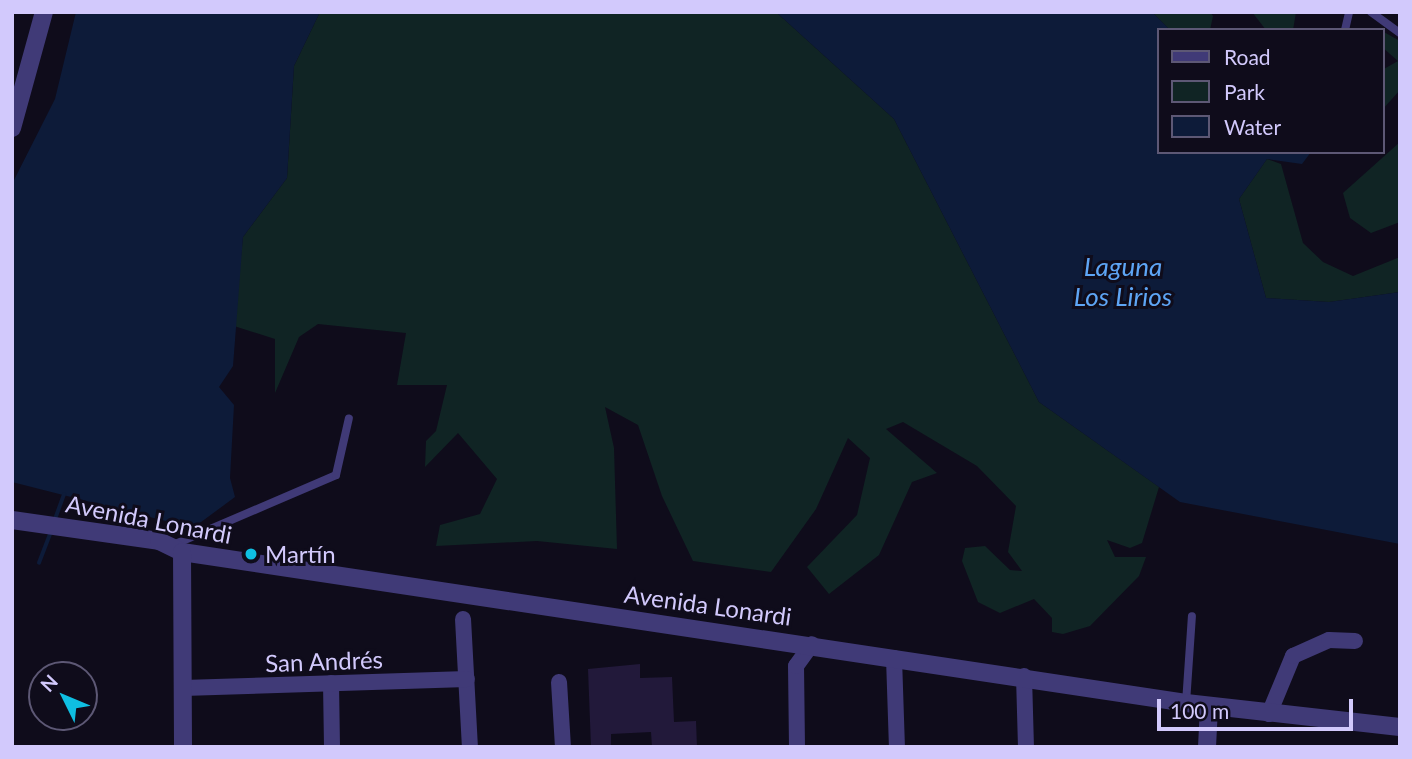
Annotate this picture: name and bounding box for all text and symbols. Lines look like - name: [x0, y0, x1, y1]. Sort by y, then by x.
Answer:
- legend: [1156, 28, 1384, 154]
- text: Road: [1224, 44, 1271, 69]
- text: Park: [1224, 79, 1265, 104]
- text: Water: [1224, 114, 1281, 139]
- water label: Laguna Los Lirios: [1074, 251, 1172, 312]
- street label: Avenida Lonardi: [64, 489, 234, 549]
- place label: Martín: [265, 540, 336, 568]
- marker: Martín: [243, 546, 259, 562]
- street label: Avenida Lonardi: [623, 579, 793, 631]
- street label: San Andrés: [264, 645, 384, 677]
- north arrow: [28, 661, 98, 731]
- text: N: [35, 670, 62, 696]
- scale bar: [1160, 686, 1356, 730]
- text: 100 m: [1170, 698, 1229, 723]

